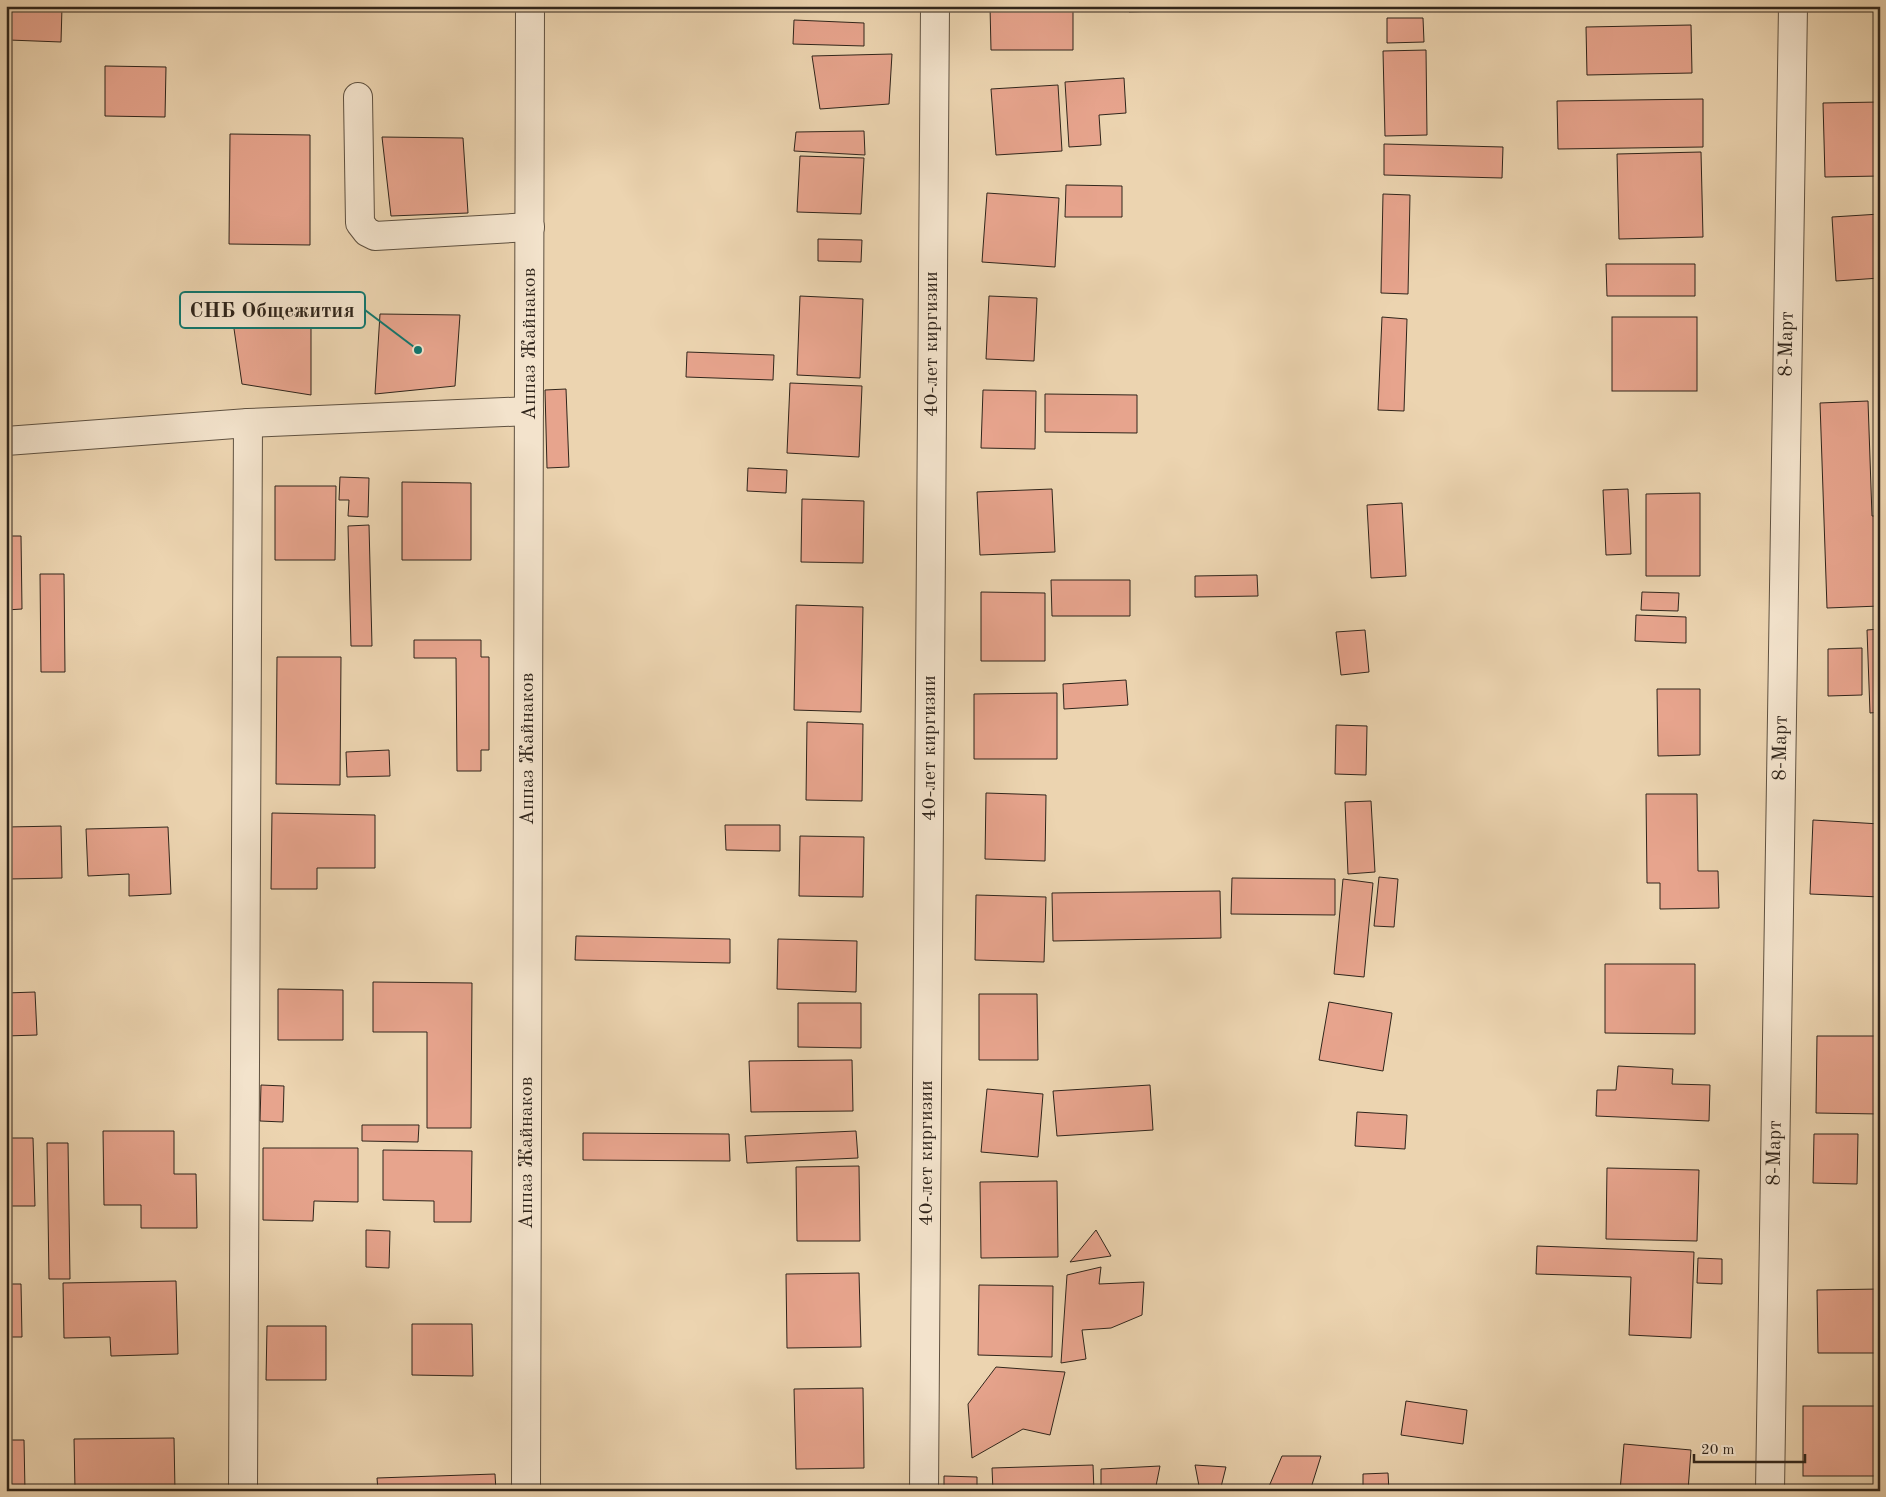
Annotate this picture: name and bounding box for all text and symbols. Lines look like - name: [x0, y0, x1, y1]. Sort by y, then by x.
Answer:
- street label: Аппаз Жайнаков: [520, 268, 540, 420]
- street label: 40-лет киргизии: [922, 271, 942, 417]
- callout: СНБ Общежития: [180, 292, 365, 328]
- text: СНБ Общежития: [189, 301, 355, 322]
- street label: 8-Март: [1776, 311, 1798, 377]
- street label: Аппаз Жайнаков: [518, 673, 538, 825]
- street label: 40-лет киргизии: [920, 675, 940, 821]
- street label: 8-Март: [1770, 715, 1792, 781]
- street label: Аппаз Жайнаков: [517, 1077, 537, 1229]
- street label: 40-лет киргизии: [917, 1080, 937, 1226]
- street label: 8-Март: [1764, 1120, 1786, 1186]
- scale bar: [1694, 1432, 1805, 1464]
- text: 20 m: [1701, 1443, 1735, 1458]

